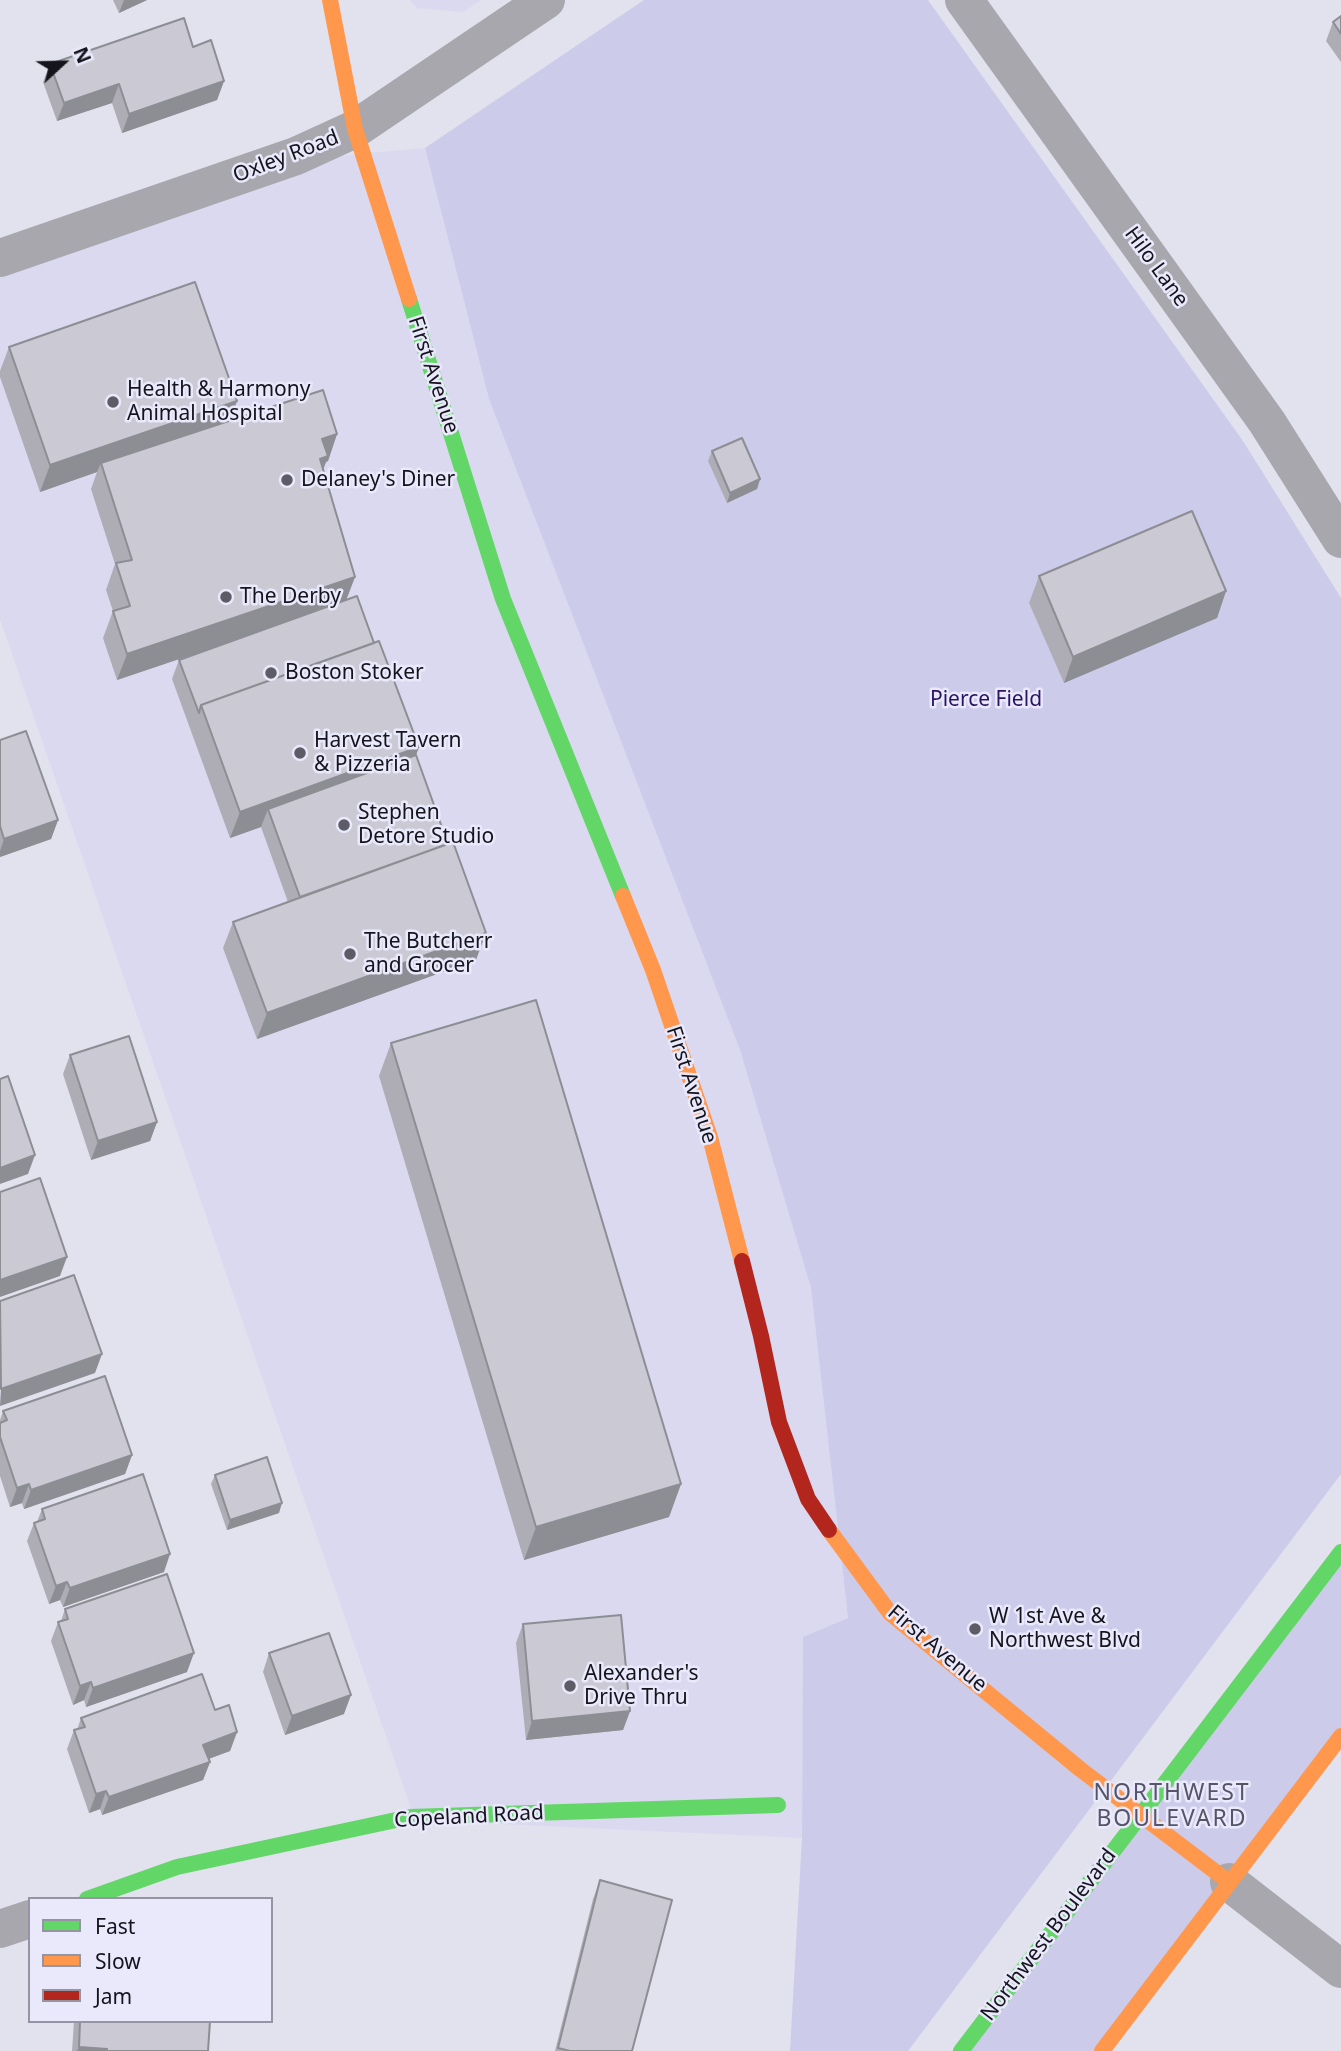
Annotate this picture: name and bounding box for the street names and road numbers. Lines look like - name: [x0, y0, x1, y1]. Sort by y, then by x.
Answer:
- street label: Oxley Road: [230, 125, 342, 189]
- street label: Hilo Lane: [1119, 222, 1193, 312]
- street label: First Avenue: [402, 313, 464, 437]
- street label: First Avenue: [660, 1023, 722, 1147]
- street label: First Avenue: [882, 1600, 992, 1698]
- street label: Copeland Road: [394, 1800, 544, 1834]
- street label: Northwest Boulevard: [976, 1844, 1122, 2026]

